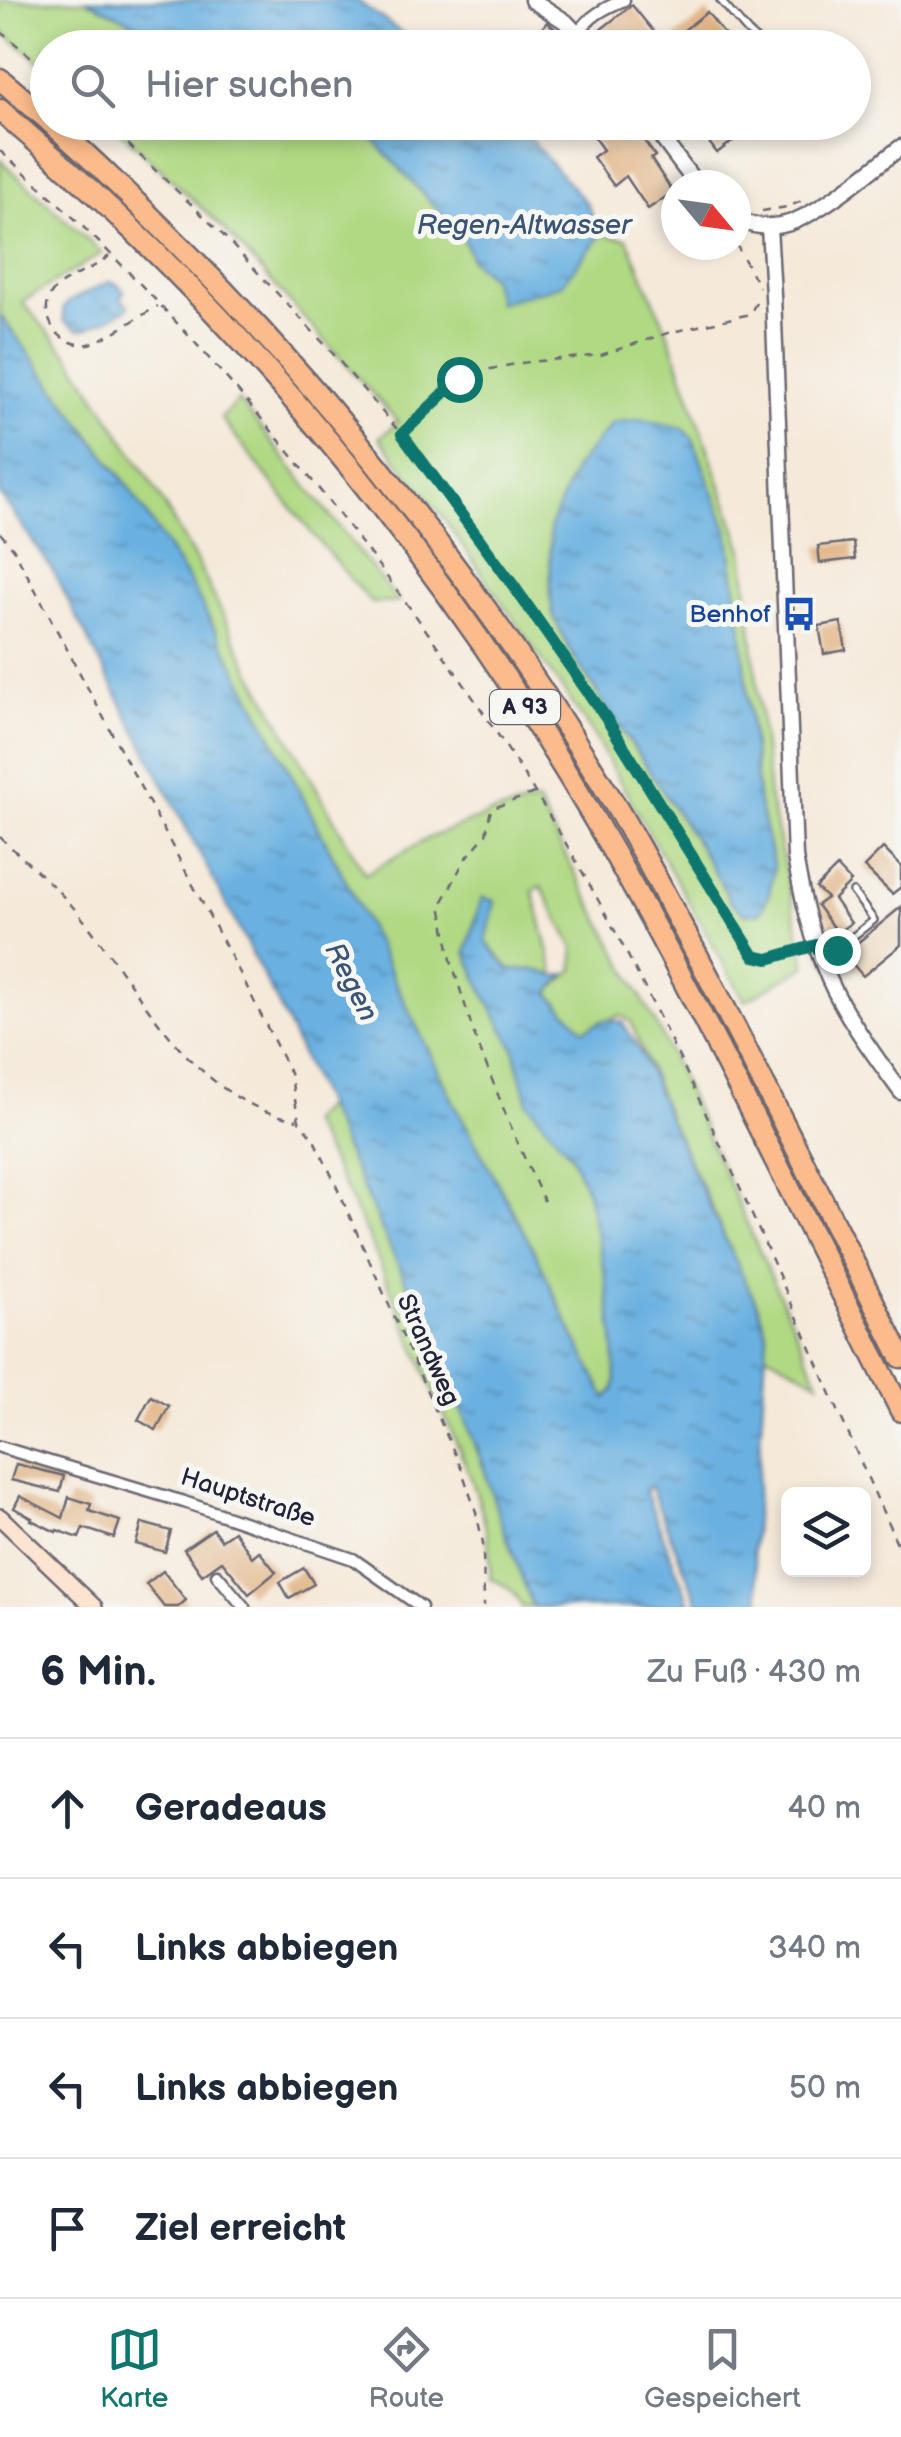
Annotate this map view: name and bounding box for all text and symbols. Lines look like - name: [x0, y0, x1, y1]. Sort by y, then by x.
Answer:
- search box: [30, 30, 871, 140]
- icon: search: [65, 58, 120, 113]
- text: Hier suchen: [145, 63, 353, 108]
- north arrow: [661, 170, 751, 260]
- water label: Regen-Altwasser: [417, 209, 633, 242]
- route start: [437, 357, 483, 403]
- bus stop icon: Benhof: [780, 595, 818, 633]
- place label: Benhof: [689, 599, 771, 630]
- road number: A 93: [490, 690, 560, 724]
- route end: [815, 928, 861, 974]
- water label: Regen: [317, 937, 385, 1027]
- street label: Strandweg: [390, 1289, 466, 1411]
- street label: Hauptstraße: [177, 1462, 319, 1534]
- map controls: [781, 1487, 871, 1577]
- button: layers: [781, 1487, 871, 1577]
- text: 6 Min.: [40, 1647, 156, 1698]
- text: Zu Fuß · 430 m: [647, 1653, 861, 1692]
- icon: ahead: [40, 1781, 95, 1836]
- text: Geradeaus: [135, 1786, 327, 1831]
- text: 40 m: [788, 1789, 861, 1828]
- icon: left: [40, 1921, 95, 1976]
- text: Links abbiegen: [135, 1926, 399, 1971]
- text: 340 m: [768, 1929, 861, 1968]
- icon: left: [40, 2061, 95, 2116]
- text: Links abbiegen: [135, 2066, 399, 2111]
- text: 50 m: [789, 2069, 861, 2108]
- icon: arrive: [40, 2201, 95, 2256]
- text: Ziel erreicht: [135, 2206, 346, 2251]
- tab: Karte: [100, 2322, 168, 2415]
- tab: Route: [369, 2322, 444, 2415]
- tab: Gespeichert: [644, 2322, 801, 2415]

